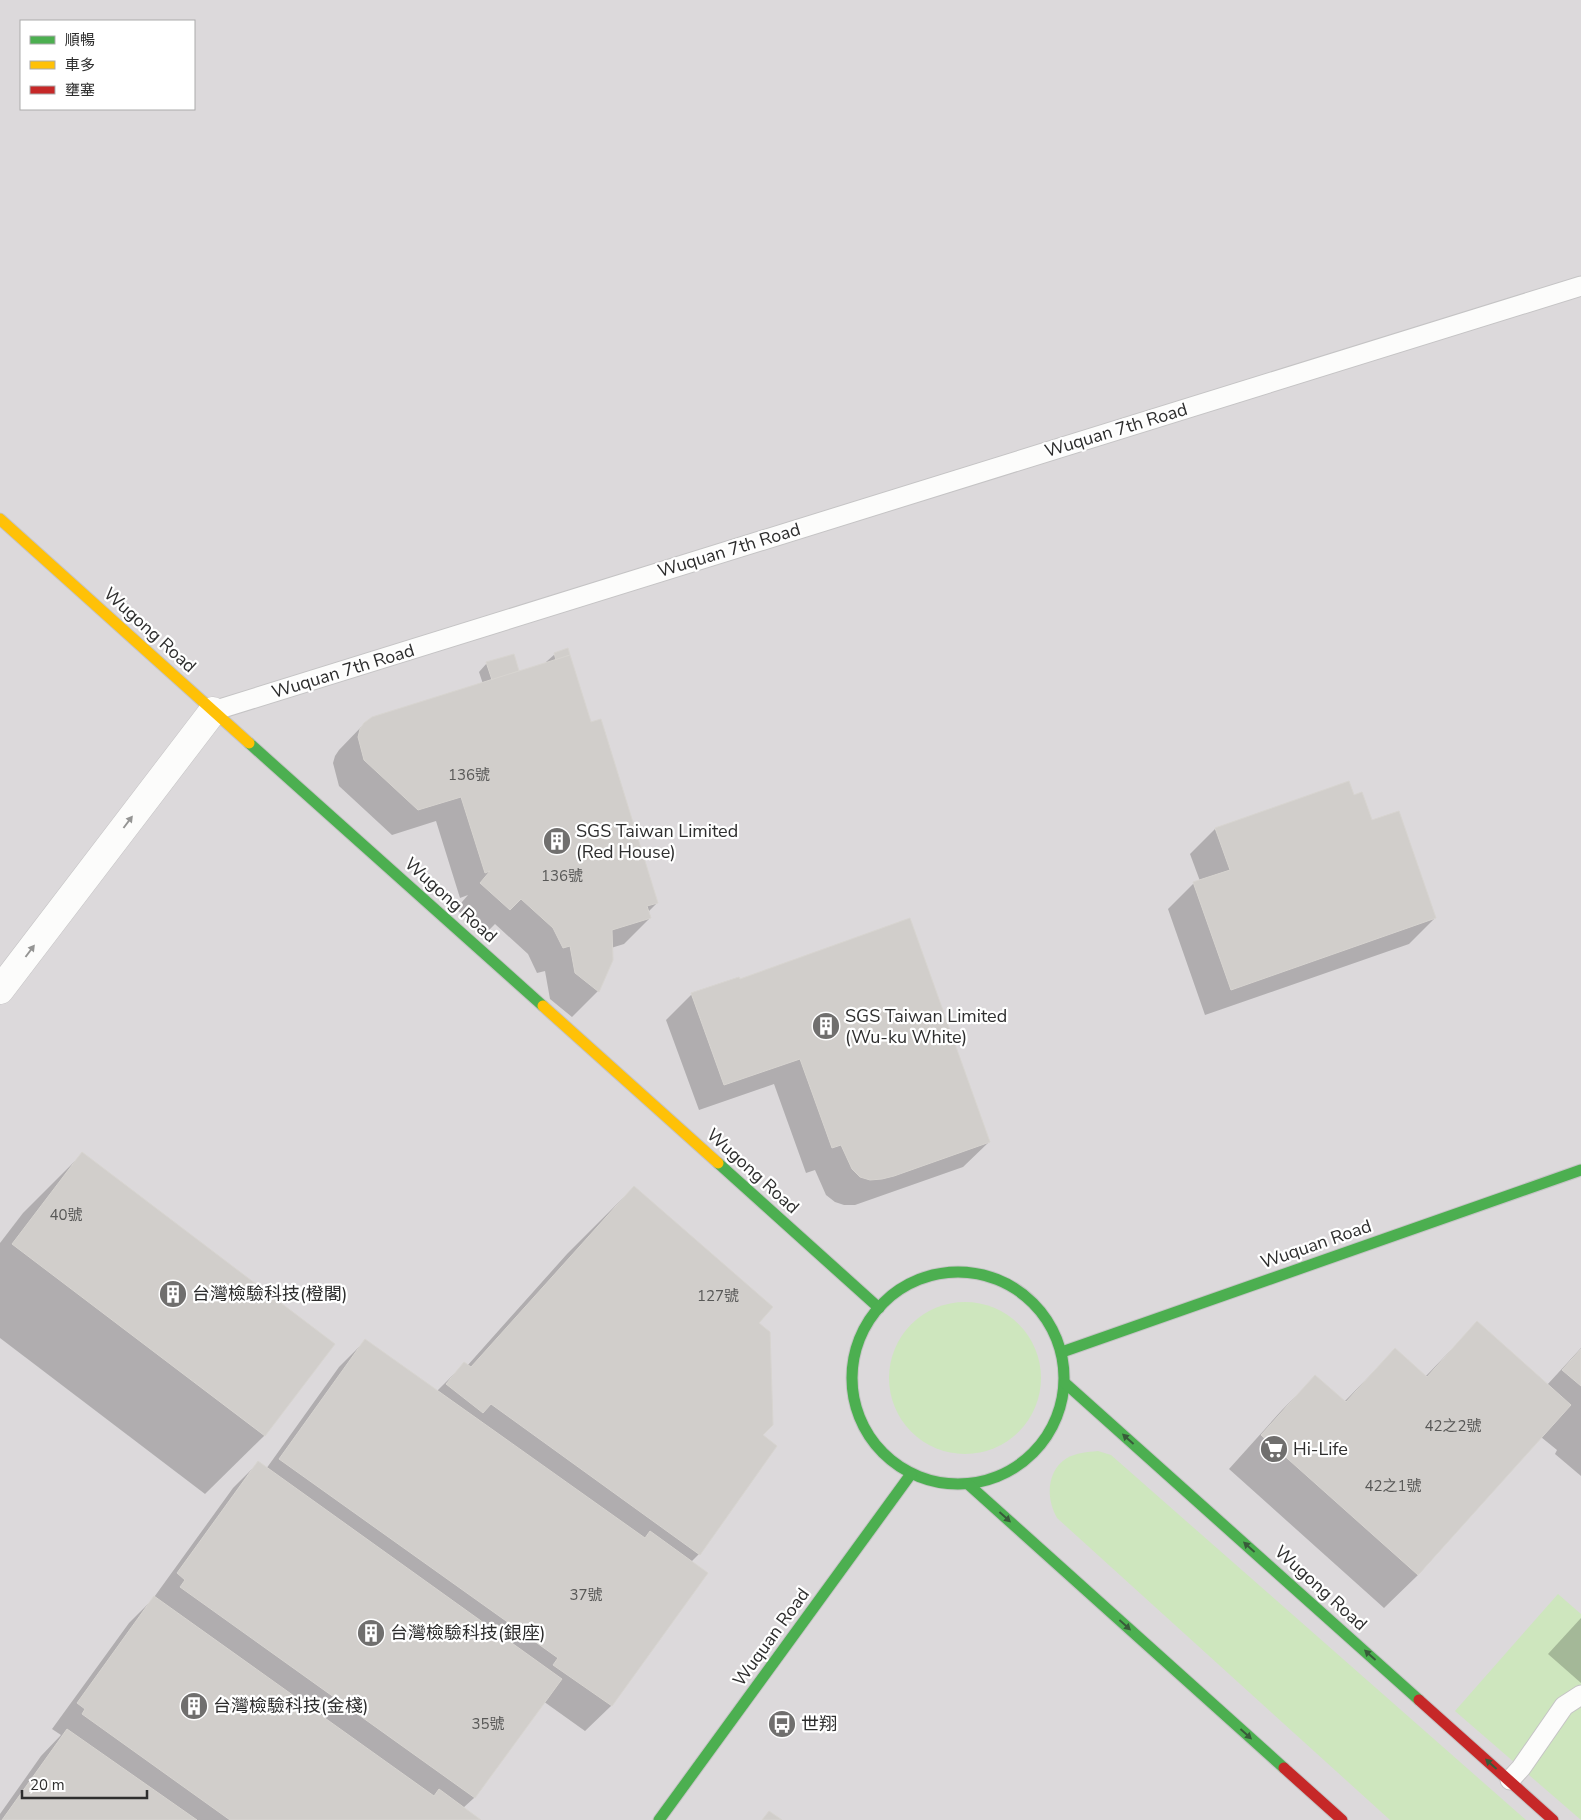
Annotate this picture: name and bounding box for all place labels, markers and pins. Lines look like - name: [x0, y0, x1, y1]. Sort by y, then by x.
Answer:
- place label: SGS Taiwan Limited (Red House): [576, 819, 738, 864]
- building icon: SGS Taiwan Limited (Red House): [542, 826, 572, 856]
- place label: SGS Taiwan Limited (Wu-ku White): [845, 1004, 1007, 1049]
- building icon: SGS Taiwan Limited (Wu-ku White): [811, 1011, 841, 1041]
- building icon: 台灣檢驗科技(橙閣): [158, 1279, 188, 1309]
- place label: 台灣檢驗科技(橙閣): [192, 1282, 347, 1306]
- supermarket icon: Hi-Life: [1259, 1434, 1289, 1464]
- place label: Hi-Life: [1293, 1437, 1348, 1461]
- building icon: 台灣檢驗科技(銀座): [356, 1618, 386, 1648]
- place label: 台灣檢驗科技(銀座): [390, 1621, 545, 1645]
- building icon: 台灣檢驗科技(金棧): [179, 1691, 209, 1721]
- place label: 台灣檢驗科技(金棧): [213, 1694, 368, 1718]
- bus stop icon: 世翔: [767, 1709, 797, 1739]
- place label: 世翔: [801, 1712, 837, 1736]

